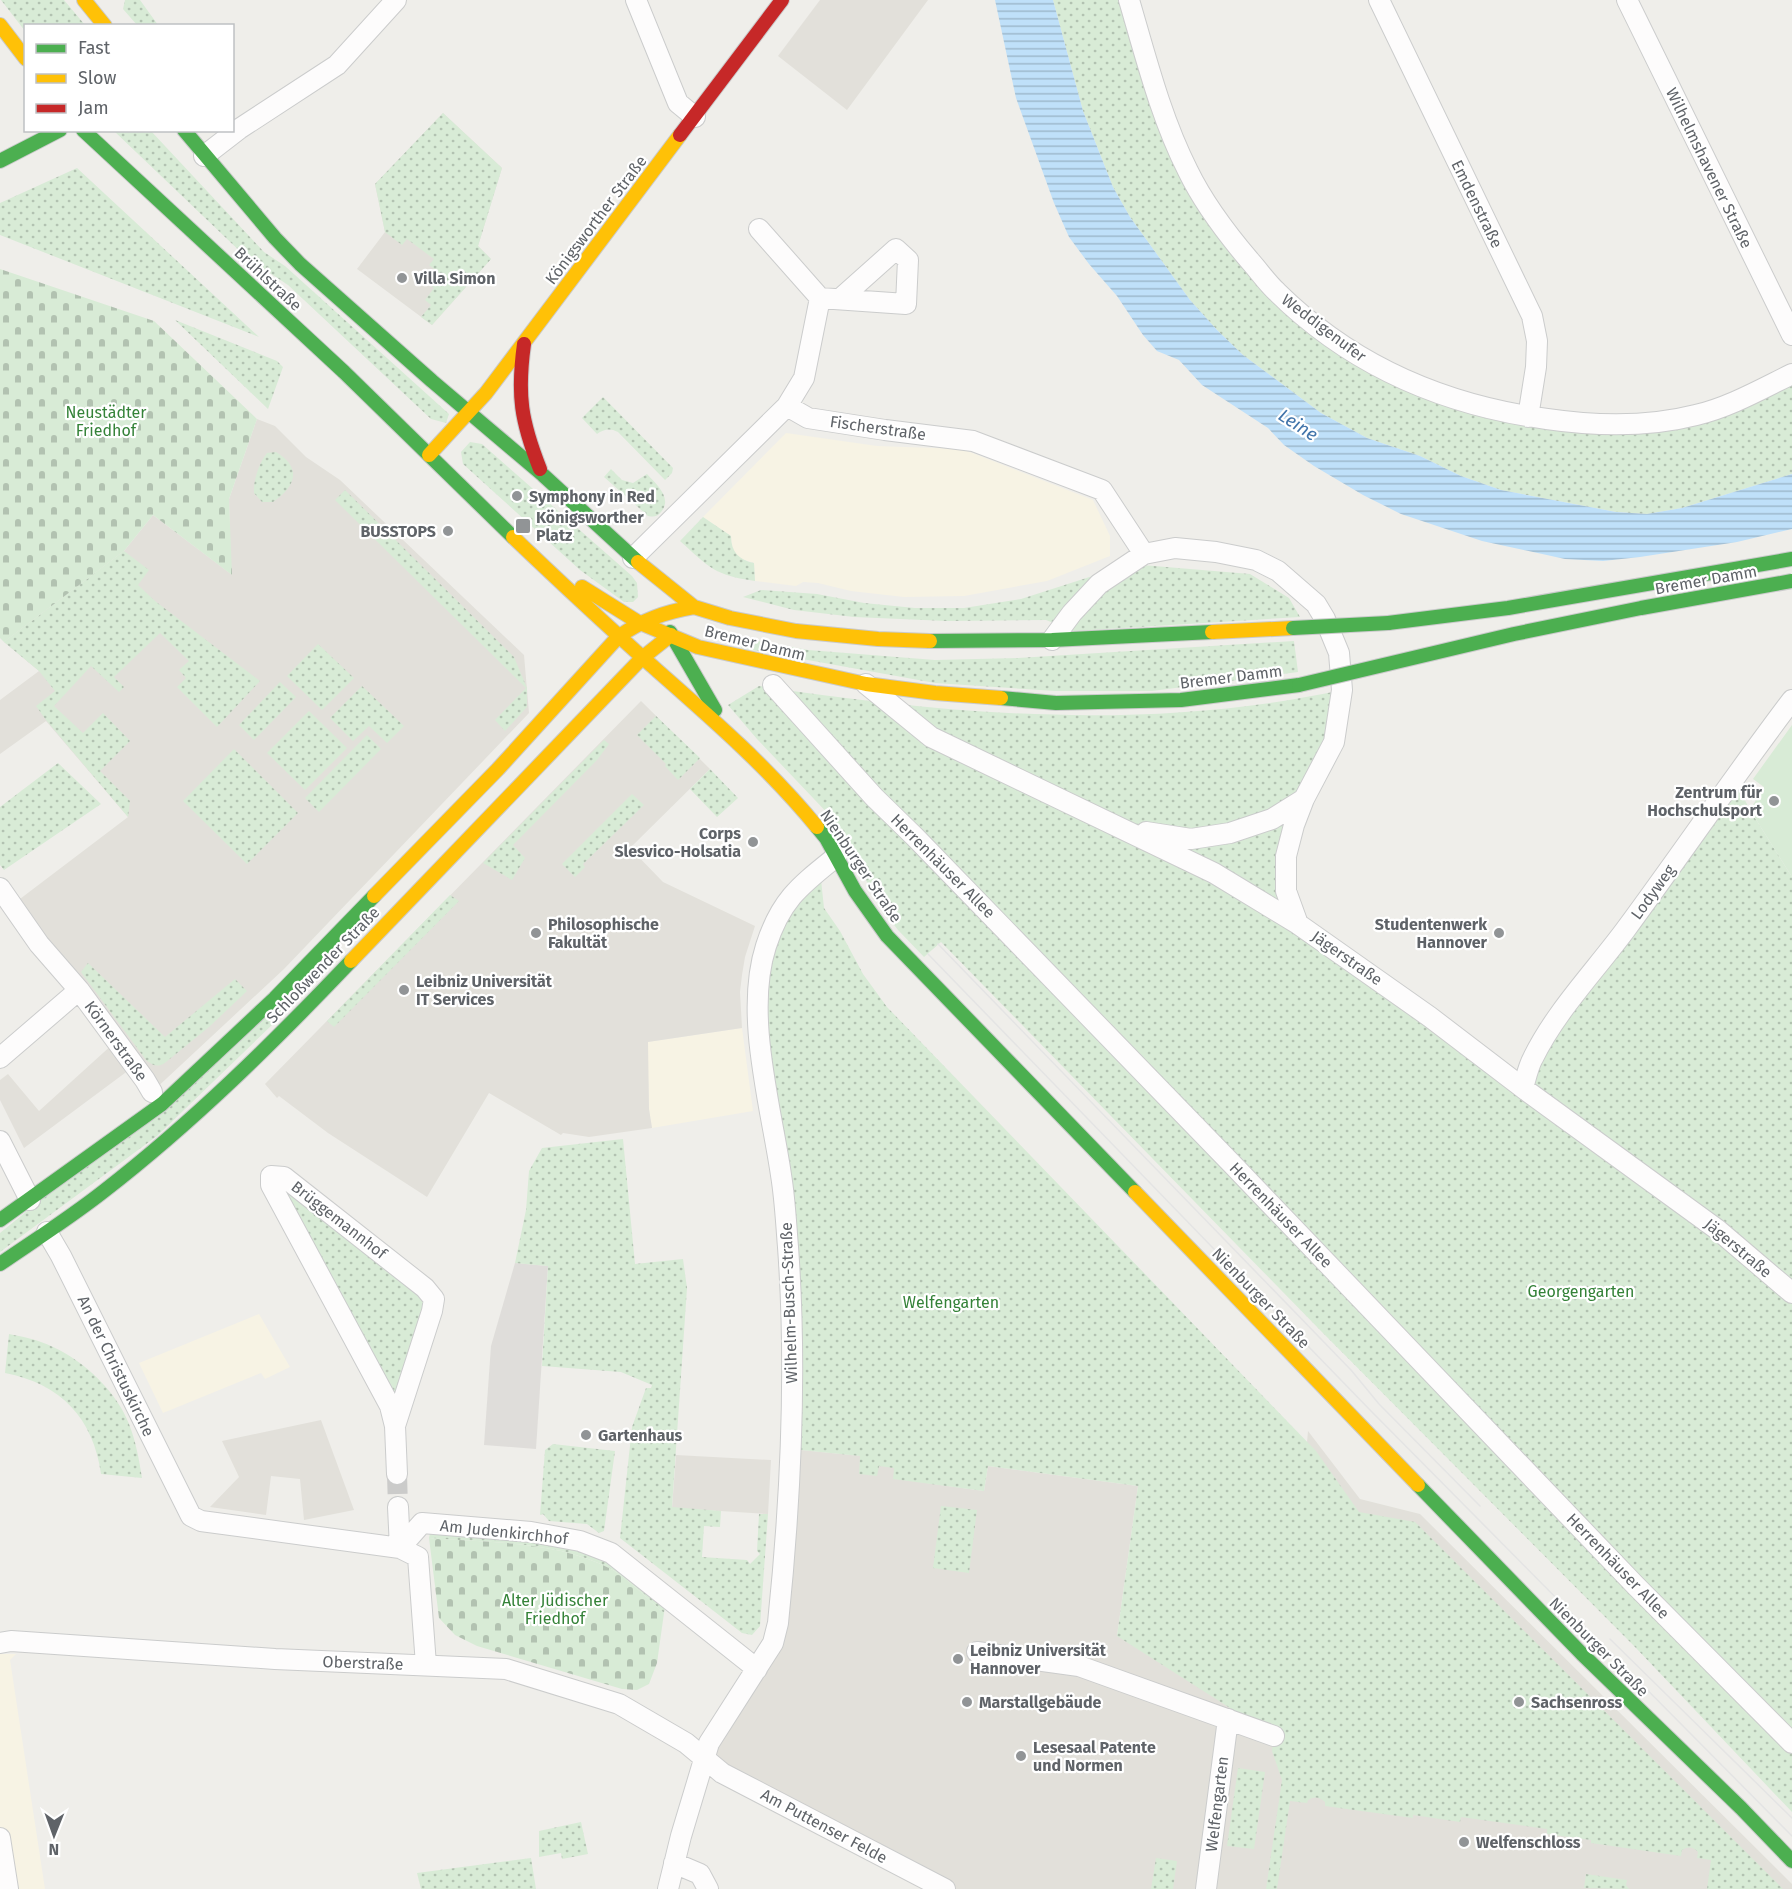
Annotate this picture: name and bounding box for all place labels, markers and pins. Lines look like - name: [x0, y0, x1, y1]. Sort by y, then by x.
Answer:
- place label: Villa Simon: [413, 269, 495, 288]
- marker: Villa Simon: [395, 271, 409, 285]
- place label: Symphony in Red: [529, 487, 655, 506]
- marker: Symphony in Red: [510, 489, 524, 503]
- place label: Königsworther Platz: [536, 508, 644, 545]
- marker: Königsworther Platz: [514, 517, 532, 535]
- place label: BUSSTOPS: [360, 522, 436, 541]
- marker: BUSSTOPS: [441, 524, 455, 538]
- place label: Zentrum für Hochschulsport: [1647, 783, 1763, 820]
- marker: Zentrum für Hochschulsport: [1767, 794, 1781, 808]
- place label: Corps Slesvico-Holsatia: [614, 824, 741, 861]
- marker: Corps Slesvico-Holsatia: [746, 835, 760, 849]
- place label: Philosophische Fakultät: [548, 915, 659, 952]
- place label: Studentenwerk Hannover: [1375, 915, 1488, 952]
- marker: Philosophische Fakultät: [529, 926, 543, 940]
- marker: Studentenwerk Hannover: [1492, 926, 1506, 940]
- place label: Leibniz Universität IT Services: [416, 972, 553, 1009]
- marker: Leibniz Universität IT Services: [397, 983, 411, 997]
- place label: Gartenhaus: [598, 1426, 683, 1445]
- marker: Gartenhaus: [579, 1428, 593, 1442]
- place label: Leibniz Universität Hannover: [970, 1641, 1107, 1678]
- marker: Leibniz Universität Hannover: [951, 1652, 965, 1666]
- place label: Marstallgebäude: [979, 1693, 1102, 1712]
- place label: Sachsenross: [1531, 1693, 1623, 1712]
- marker: Marstallgebäude: [960, 1695, 974, 1709]
- marker: Sachsenross: [1512, 1695, 1526, 1709]
- place label: Lesesaal Patente und Normen: [1033, 1738, 1156, 1775]
- marker: Lesesaal Patente und Normen: [1014, 1749, 1028, 1763]
- place label: Welfenschloss: [1476, 1833, 1581, 1852]
- marker: Welfenschloss: [1457, 1835, 1471, 1849]

